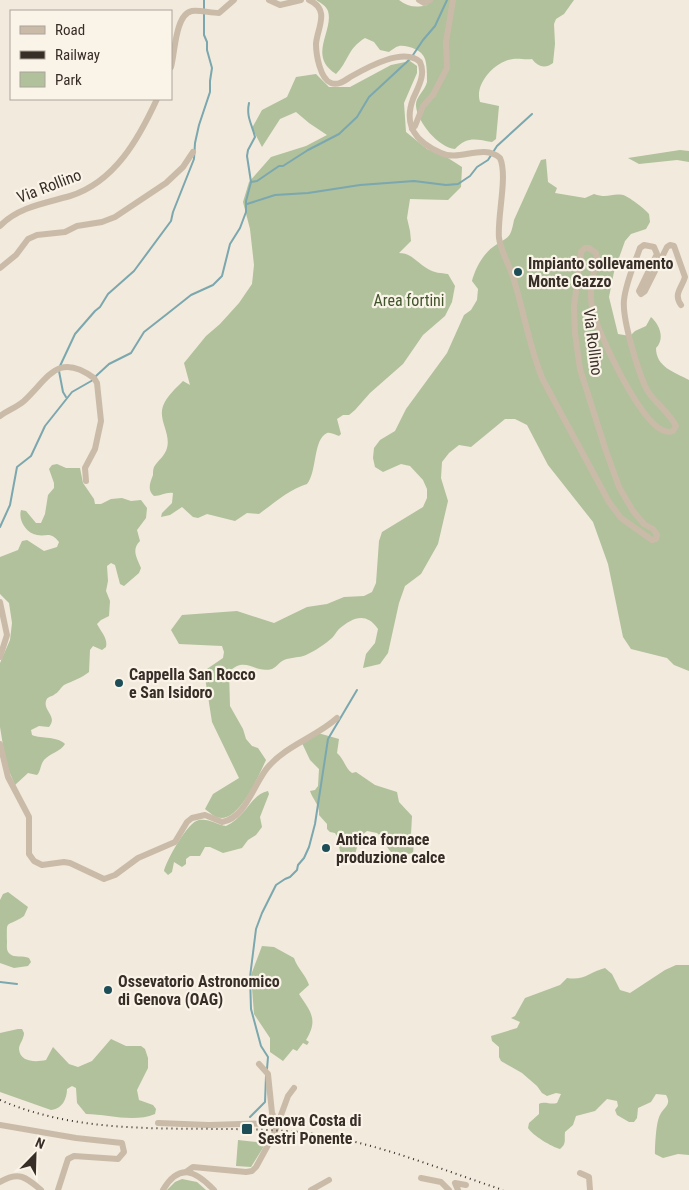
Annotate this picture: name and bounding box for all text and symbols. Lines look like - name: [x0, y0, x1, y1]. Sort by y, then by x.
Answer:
- legend: [10, 10, 172, 100]
- text: Road: [55, 21, 85, 39]
- text: Railway: [55, 46, 100, 64]
- text: Park: [55, 71, 82, 89]
- street label: Via Rollino: [14, 165, 84, 207]
- place label: Impianto sollevamento Monte Gazzo: [528, 254, 673, 291]
- marker: Impianto sollevamento Monte Gazzo: [512, 266, 524, 278]
- park label: Area fortini: [374, 291, 444, 310]
- street label: Via Rollino: [579, 307, 607, 377]
- place label: Cappella San Rocco e San Isidoro: [129, 665, 256, 702]
- marker: Cappella San Rocco e San Isidoro: [113, 677, 125, 689]
- place label: Antica fornace produzione calce: [336, 830, 445, 867]
- marker: Antica fornace produzione calce: [320, 842, 332, 854]
- place label: Ossevatorio Astronomico di Genova (OAG): [118, 972, 280, 1009]
- marker: Ossevatorio Astronomico di Genova (OAG): [102, 984, 114, 996]
- place label: Genova Costa di Sestri Ponente: [258, 1111, 361, 1148]
- marker: Genova Costa di Sestri Ponente: [240, 1122, 254, 1136]
- north arrow: [10, 1130, 60, 1180]
- text: N: [33, 1134, 47, 1152]

